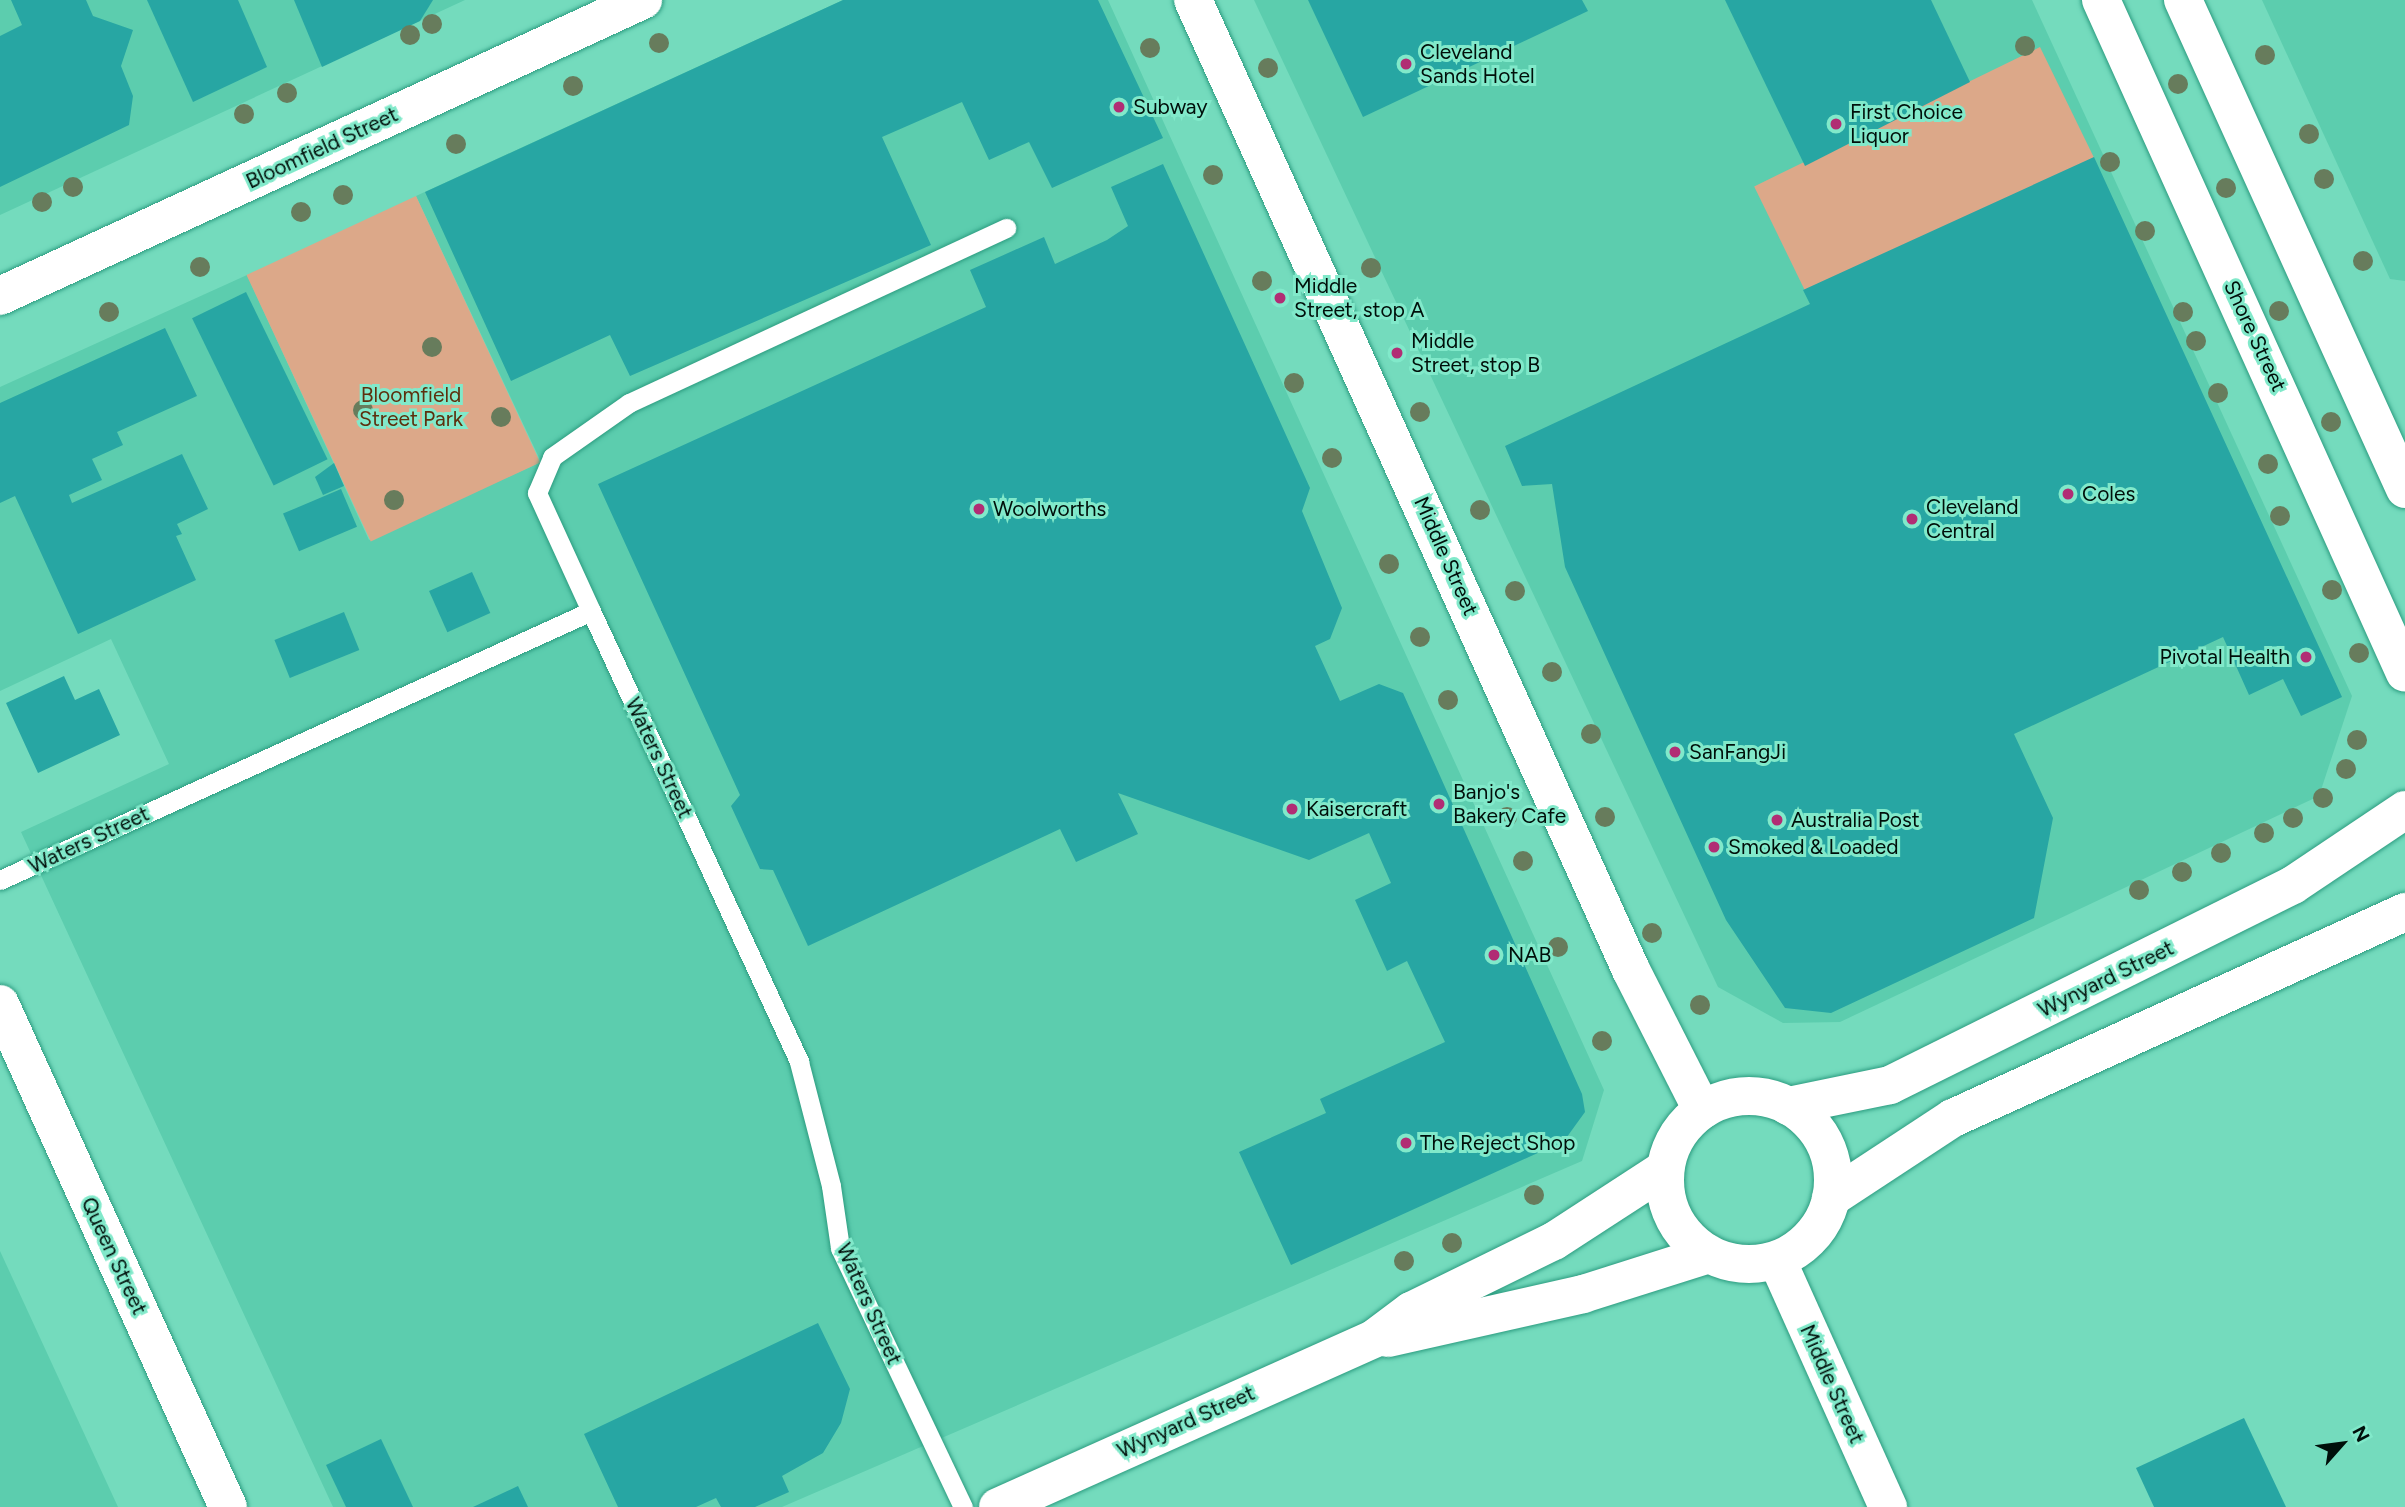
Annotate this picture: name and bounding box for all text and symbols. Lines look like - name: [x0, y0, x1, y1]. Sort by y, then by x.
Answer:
- place label: Cleveland Sands Hotel: [1420, 39, 1535, 89]
- marker: Cleveland Sands Hotel: [1398, 56, 1414, 72]
- place label: Subway: [1133, 94, 1207, 120]
- marker: Subway: [1111, 99, 1127, 115]
- place label: First Choice Liquor: [1850, 99, 1963, 149]
- street label: Bloomfield Street: [242, 102, 402, 194]
- marker: First Choice Liquor: [1828, 116, 1844, 132]
- place label: Middle Street, stop A: [1294, 273, 1424, 323]
- street label: Shore Street: [2218, 277, 2292, 395]
- marker: Middle Street, stop A: [1272, 290, 1288, 306]
- place label: Middle Street, stop B: [1411, 328, 1540, 378]
- marker: Middle Street, stop B: [1389, 345, 1405, 361]
- park label: Bloomfield Street Park: [359, 382, 463, 432]
- place label: Coles: [2082, 481, 2135, 507]
- marker: Coles: [2060, 486, 2076, 502]
- street label: Middle Street: [1409, 493, 1483, 619]
- place label: Cleveland Central: [1926, 494, 2018, 544]
- place label: Woolworths: [993, 496, 1106, 522]
- marker: Woolworths: [971, 501, 987, 517]
- marker: Cleveland Central: [1904, 511, 1920, 527]
- place label: Pivotal Health: [2159, 644, 2290, 670]
- marker: Pivotal Health: [2296, 647, 2316, 667]
- street label: Waters Street: [620, 694, 698, 822]
- place label: SanFangJi: [1689, 739, 1786, 765]
- marker: SanFangJi: [1667, 744, 1683, 760]
- place label: Banjo's Bakery Cafe: [1453, 779, 1566, 829]
- place label: Kaisercraft: [1306, 796, 1407, 822]
- marker: Banjo's Bakery Cafe: [1431, 796, 1447, 812]
- street label: Waters Street: [25, 801, 153, 879]
- marker: Kaisercraft: [1284, 801, 1300, 817]
- place label: Australia Post: [1791, 807, 1920, 833]
- marker: Australia Post: [1769, 812, 1785, 828]
- place label: Smoked & Loaded: [1728, 834, 1898, 860]
- marker: Smoked & Loaded: [1706, 839, 1722, 855]
- street label: Wynyard Street: [2034, 935, 2178, 1023]
- place label: NAB: [1508, 942, 1551, 968]
- marker: NAB: [1486, 947, 1502, 963]
- place label: The Reject Shop: [1420, 1130, 1575, 1156]
- marker: The Reject Shop: [1398, 1135, 1414, 1151]
- street label: Queen Street: [76, 1193, 152, 1319]
- street label: Waters Street: [831, 1239, 907, 1369]
- street label: Middle Street: [1795, 1321, 1869, 1447]
- street label: Wynyard Street: [1113, 1380, 1259, 1464]
- north arrow: [2307, 1409, 2377, 1479]
- text: N: [2347, 1422, 2375, 1446]

